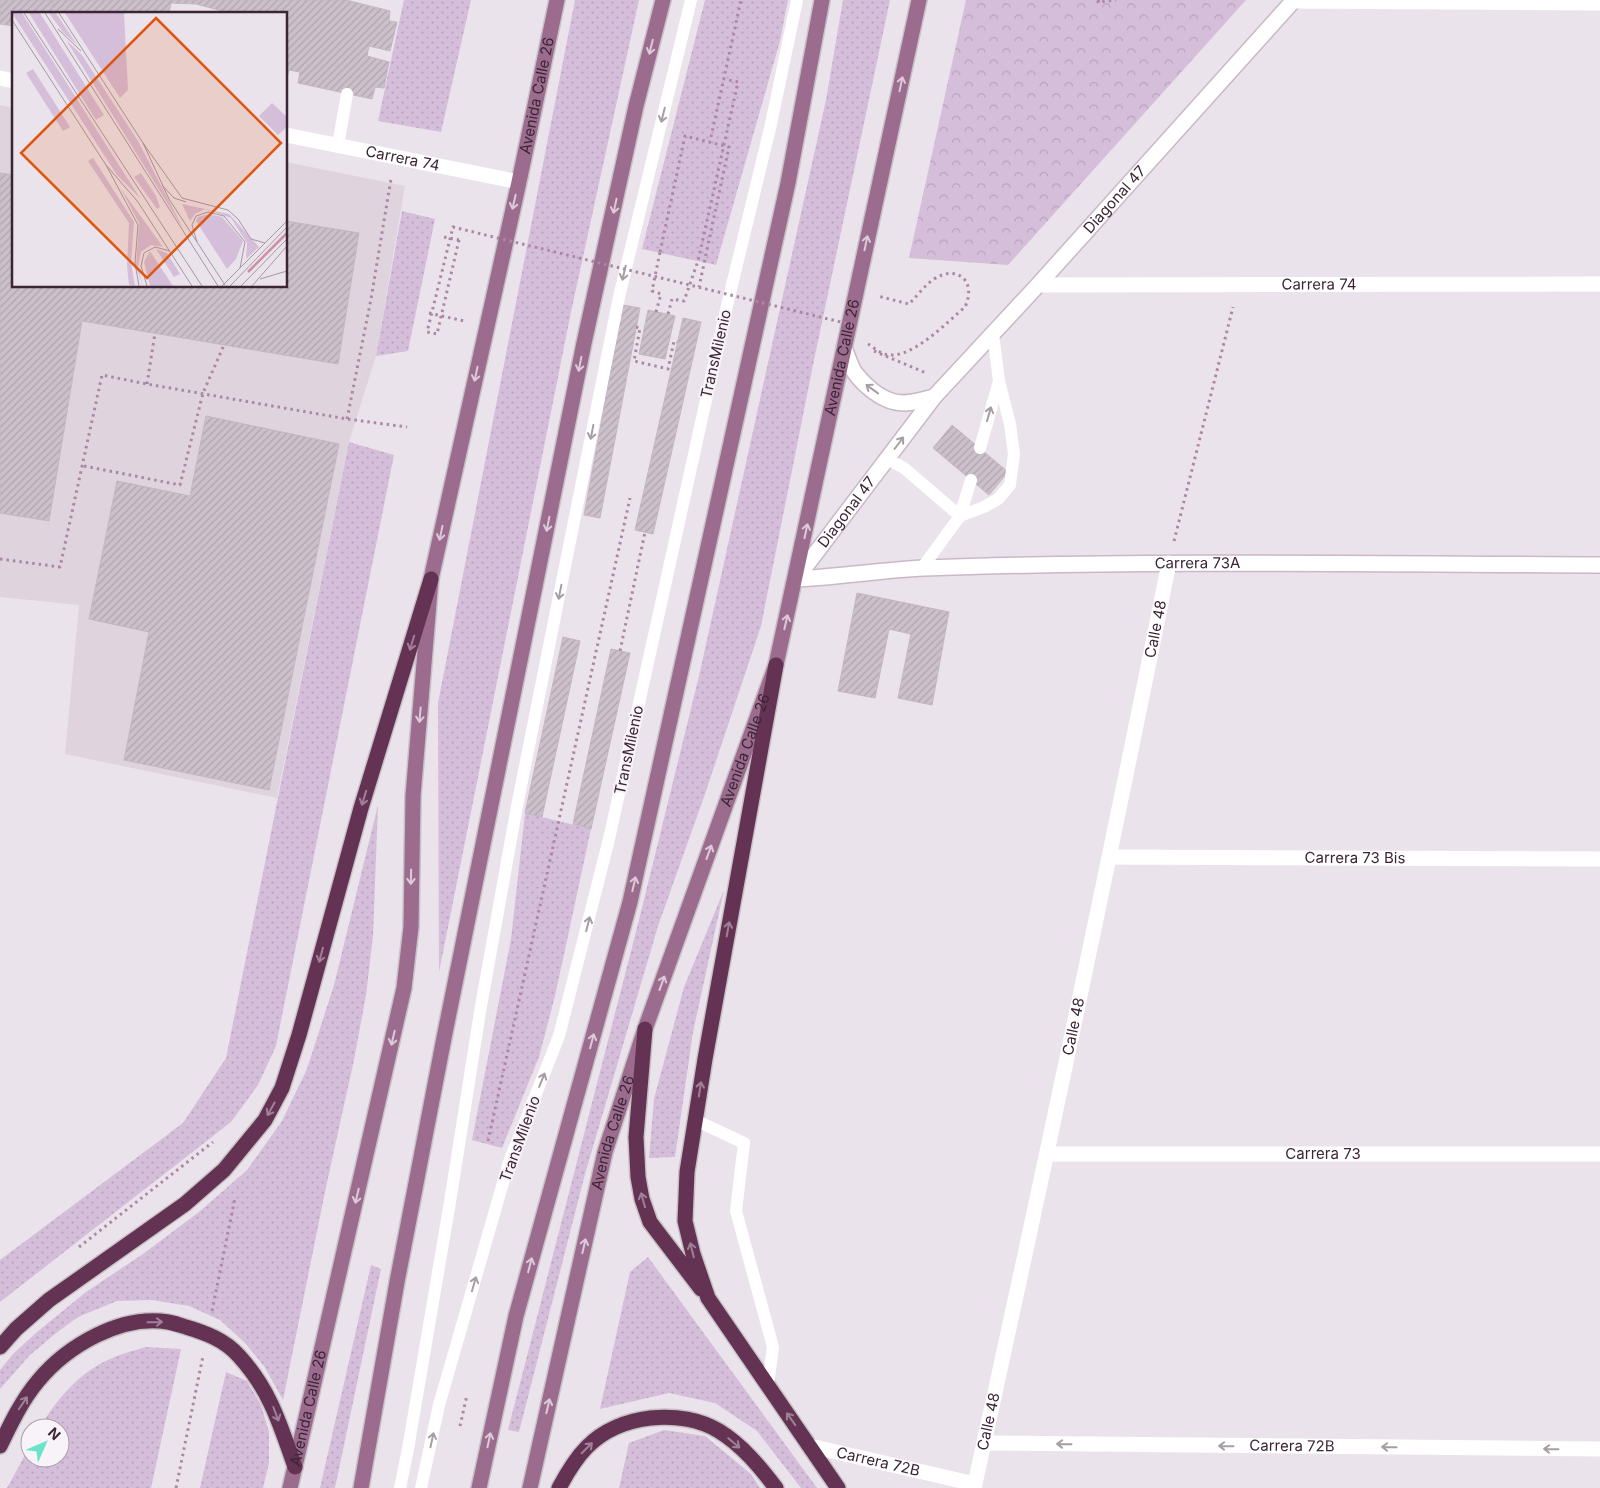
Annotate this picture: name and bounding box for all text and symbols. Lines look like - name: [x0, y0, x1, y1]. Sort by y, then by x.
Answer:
- inset map: [12, 12, 288, 288]
- street label: Avenida Calle 26: [515, 35, 558, 155]
- one-way arrow: [646, 39, 655, 55]
- one-way arrow: [896, 76, 906, 92]
- one-way arrow: [658, 107, 667, 123]
- street label: Carrera 74: [364, 141, 441, 175]
- street label: Diagonal 47: [1079, 162, 1150, 237]
- one-way arrow: [509, 193, 518, 209]
- one-way arrow: [609, 197, 619, 213]
- one-way arrow: [862, 235, 871, 251]
- one-way arrow: [619, 265, 628, 281]
- street label: Carrera 74: [1281, 274, 1357, 294]
- street label: Avenida Calle 26: [820, 297, 863, 417]
- street label: TransMilenio: [696, 308, 735, 400]
- one-way arrow: [575, 356, 584, 372]
- one-way arrow: [471, 366, 480, 382]
- one-way arrow: [865, 384, 879, 394]
- one-way arrow: [985, 407, 995, 423]
- one-way arrow: [586, 424, 596, 440]
- one-way arrow: [894, 436, 904, 450]
- street label: Diagonal 47: [813, 472, 879, 551]
- one-way arrow: [543, 515, 552, 531]
- one-way arrow: [802, 524, 811, 540]
- one-way arrow: [436, 525, 445, 541]
- street label: Carrera 73A: [1155, 553, 1240, 572]
- one-way arrow: [555, 583, 564, 599]
- street label: Calle 48: [1140, 598, 1170, 660]
- one-way arrow: [782, 615, 791, 631]
- one-way arrow: [406, 634, 416, 650]
- street label: Avenida Calle 26: [716, 691, 774, 809]
- street label: TransMilenio: [610, 704, 647, 796]
- one-way arrow: [415, 707, 424, 723]
- one-way arrow: [359, 790, 369, 806]
- one-way arrow: [705, 845, 714, 860]
- street label: Carrera 73 Bis: [1305, 848, 1406, 867]
- one-way arrow: [407, 869, 416, 885]
- one-way arrow: [630, 877, 639, 893]
- one-way arrow: [583, 917, 593, 933]
- one-way arrow: [723, 921, 733, 937]
- one-way arrow: [316, 946, 326, 962]
- one-way arrow: [658, 976, 667, 991]
- street label: Calle 48: [1058, 996, 1088, 1057]
- one-way arrow: [388, 1030, 397, 1046]
- one-way arrow: [588, 1034, 598, 1050]
- one-way arrow: [538, 1073, 547, 1088]
- street label: Avenida Calle 26: [587, 1073, 638, 1192]
- one-way arrow: [695, 1082, 705, 1098]
- street label: TransMilenio: [495, 1093, 544, 1185]
- one-way arrow: [266, 1101, 276, 1116]
- street label: Carrera 73: [1285, 1144, 1361, 1163]
- one-way arrow: [351, 1188, 361, 1204]
- one-way arrow: [638, 1192, 647, 1208]
- one-way arrow: [580, 1239, 589, 1255]
- one-way arrow: [687, 1242, 696, 1258]
- one-way arrow: [526, 1258, 536, 1274]
- one-way arrow: [470, 1276, 480, 1292]
- one-way arrow: [146, 1317, 162, 1327]
- street label: Avenida Calle 26: [285, 1348, 330, 1468]
- street label: Calle 48: [973, 1391, 1004, 1452]
- one-way arrow: [18, 1396, 28, 1410]
- one-way arrow: [544, 1399, 553, 1415]
- one-way arrow: [272, 1405, 281, 1421]
- one-way arrow: [786, 1412, 796, 1426]
- north arrow: [20, 1418, 70, 1468]
- text: N: [45, 1424, 64, 1443]
- one-way arrow: [428, 1433, 437, 1449]
- one-way arrow: [485, 1433, 494, 1449]
- street label: Carrera 72B: [1249, 1436, 1335, 1455]
- one-way arrow: [727, 1437, 740, 1448]
- one-way arrow: [1056, 1439, 1072, 1449]
- one-way arrow: [1219, 1441, 1235, 1450]
- one-way arrow: [580, 1442, 593, 1454]
- street label: Carrera 72B: [835, 1442, 922, 1480]
- one-way arrow: [1381, 1442, 1398, 1452]
- one-way arrow: [1544, 1444, 1560, 1454]

